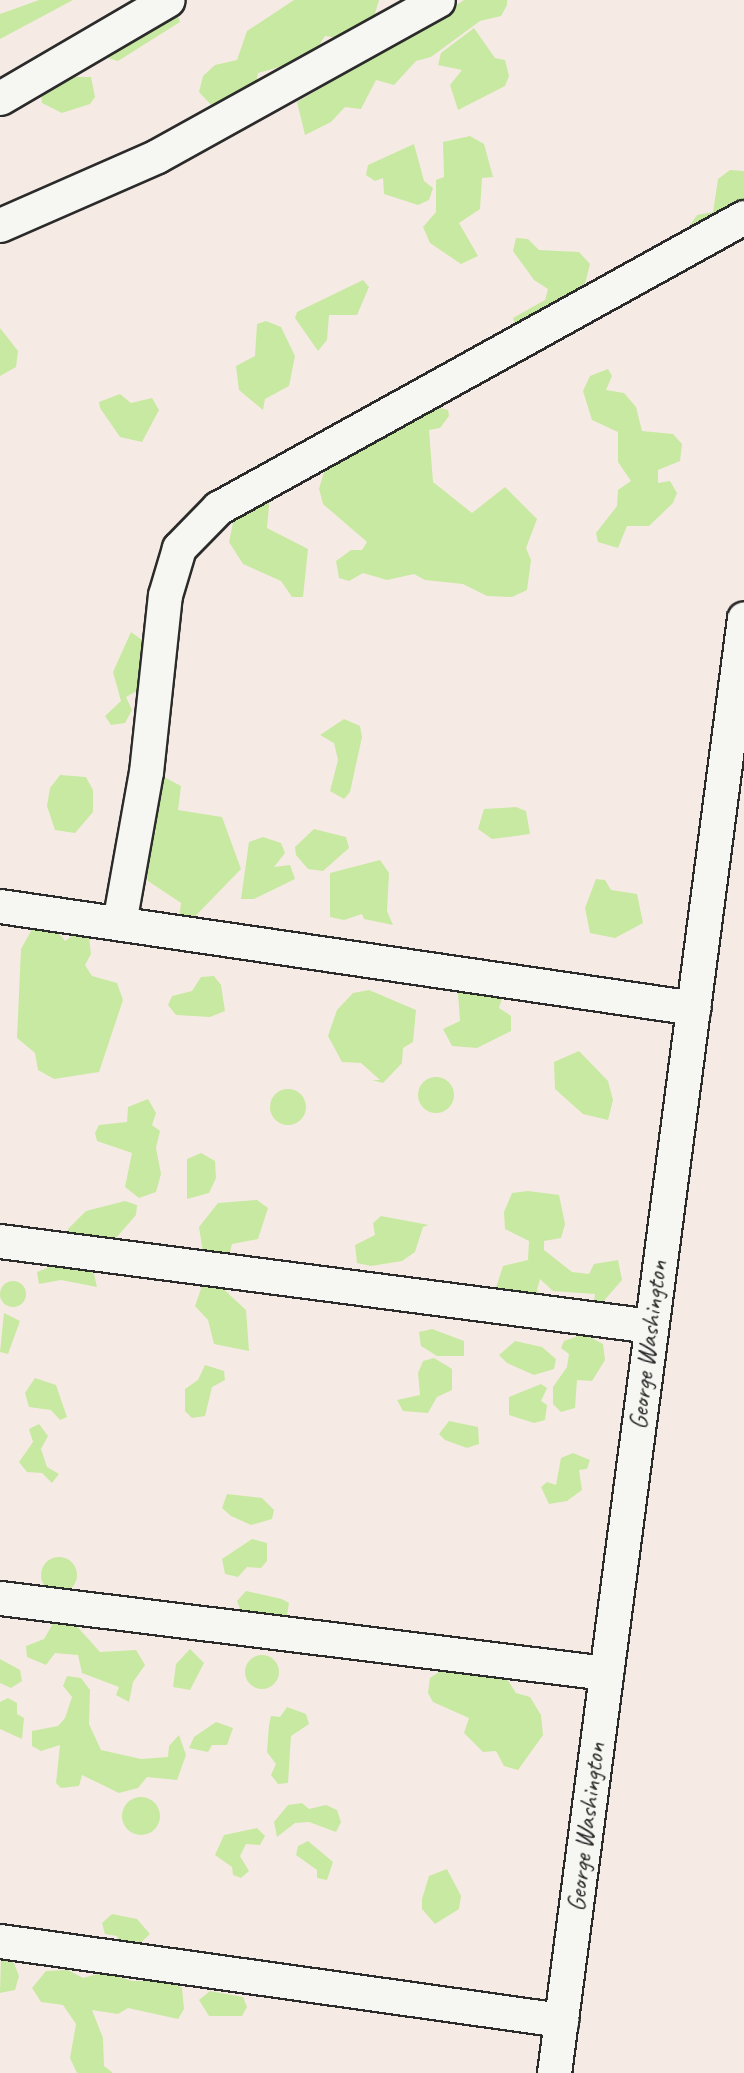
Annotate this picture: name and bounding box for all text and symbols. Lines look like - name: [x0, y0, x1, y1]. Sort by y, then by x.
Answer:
- street label: George Washington: [622, 1259, 674, 1431]
- street label: George Washington: [560, 1741, 612, 1913]

